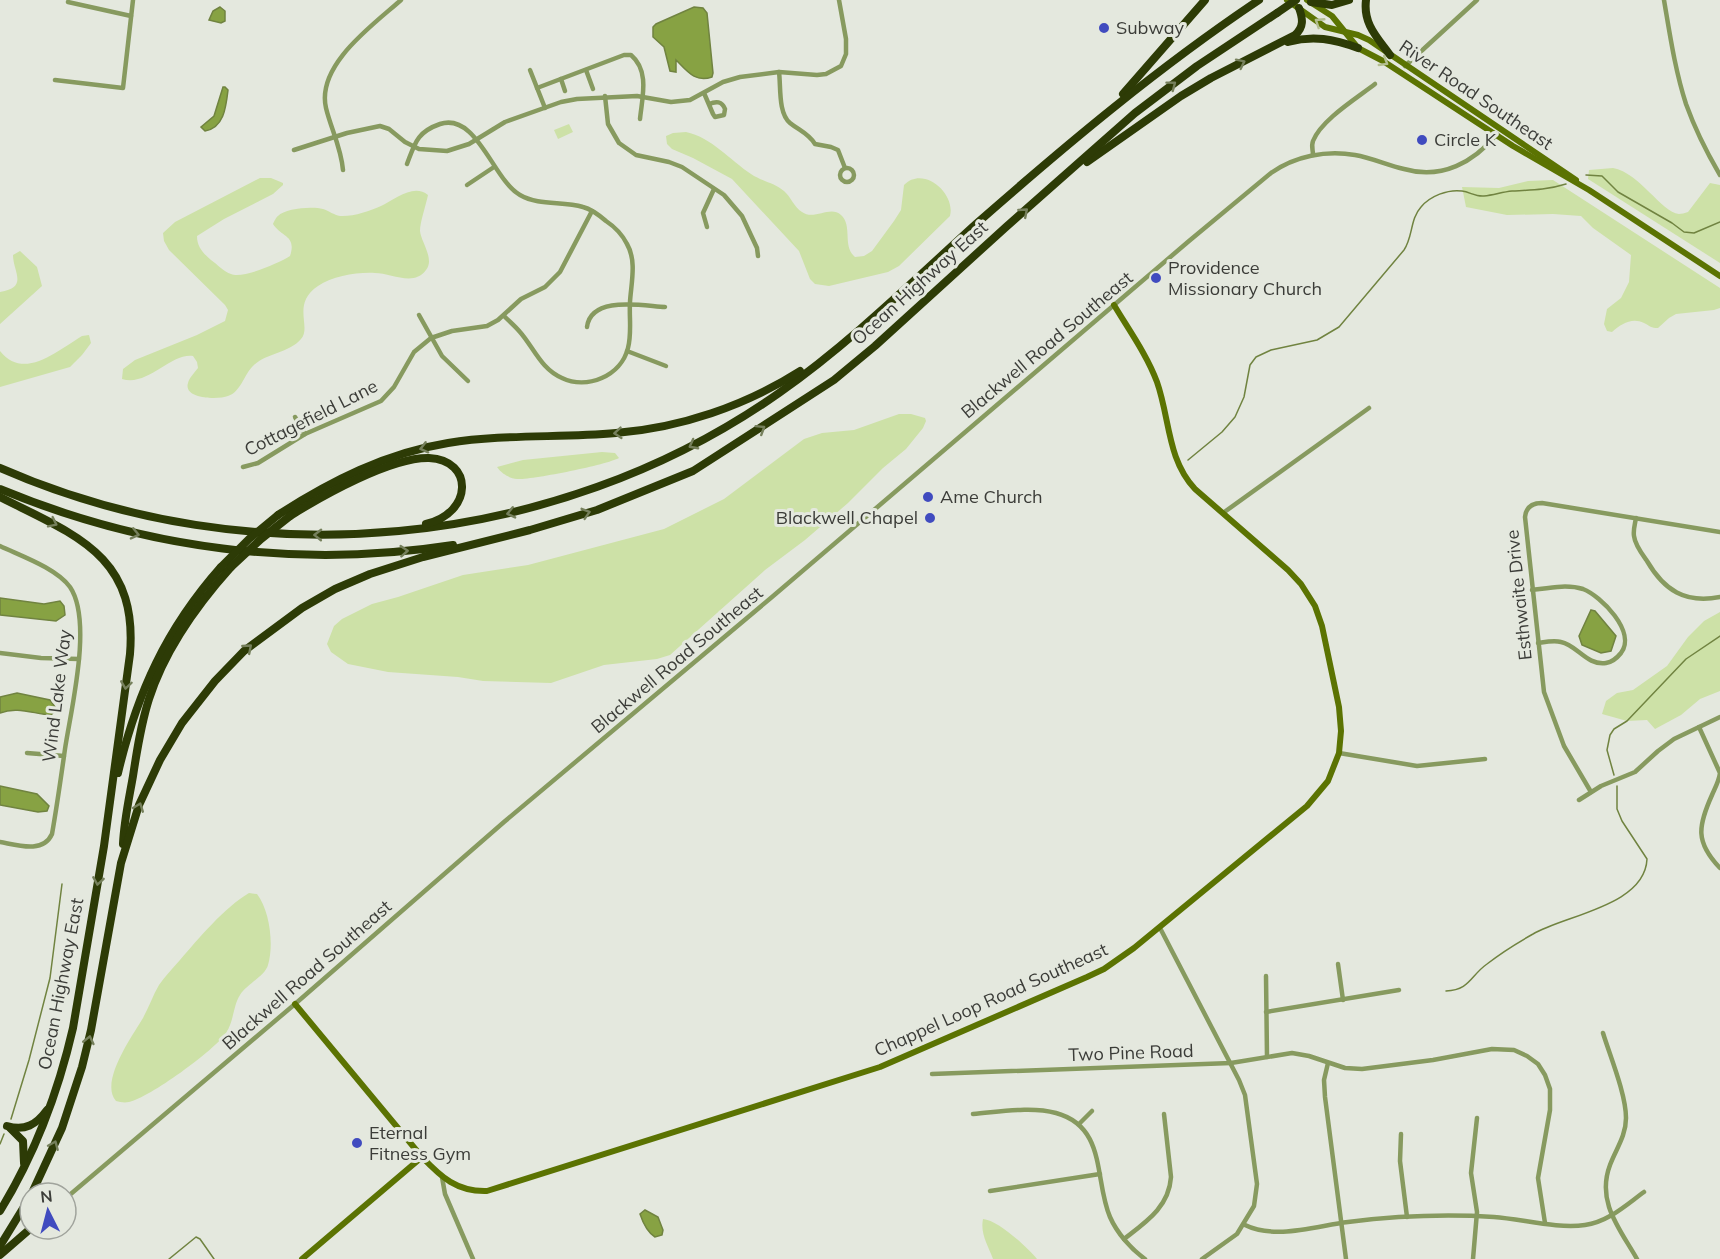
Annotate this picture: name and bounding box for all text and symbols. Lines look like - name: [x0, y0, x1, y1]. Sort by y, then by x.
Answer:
- place label: Subway: [1116, 16, 1184, 39]
- one-way arrow: [1315, 18, 1326, 29]
- marker: Subway: [1097, 21, 1111, 35]
- street label: River Road Southeast: [1395, 35, 1558, 155]
- one-way arrow: [1378, 55, 1388, 67]
- one-way arrow: [1235, 58, 1246, 70]
- one-way arrow: [1166, 81, 1177, 92]
- place label: Circle K: [1434, 128, 1497, 151]
- marker: Circle K: [1415, 133, 1429, 147]
- one-way arrow: [1017, 208, 1028, 219]
- street label: Ocean Highway East: [847, 216, 992, 350]
- place label: Providence Missionary Church: [1168, 256, 1322, 300]
- street label: Blackwell Road Southeast: [956, 266, 1137, 423]
- marker: Providence Missionary Church: [1149, 271, 1163, 285]
- street label: Cottagefield Lane: [240, 374, 381, 461]
- one-way arrow: [754, 425, 765, 436]
- one-way arrow: [614, 426, 623, 439]
- one-way arrow: [689, 438, 699, 449]
- one-way arrow: [420, 440, 430, 453]
- place label: Ame Church: [940, 485, 1043, 508]
- marker: Ame Church: [921, 490, 935, 504]
- one-way arrow: [506, 506, 516, 519]
- place label: Blackwell Chapel: [776, 506, 918, 529]
- one-way arrow: [580, 508, 591, 520]
- marker: Blackwell Chapel: [923, 511, 937, 525]
- one-way arrow: [46, 516, 57, 527]
- one-way arrow: [130, 526, 140, 539]
- one-way arrow: [313, 529, 322, 541]
- street label: Esthwaite Drive: [1500, 529, 1537, 661]
- one-way arrow: [399, 545, 408, 558]
- street label: Blackwell Road Southeast: [586, 581, 767, 738]
- street label: Wind Lake Way: [37, 628, 76, 764]
- one-way arrow: [241, 644, 252, 655]
- one-way arrow: [120, 680, 132, 689]
- one-way arrow: [131, 802, 144, 813]
- one-way arrow: [93, 876, 105, 886]
- street label: Blackwell Road Southeast: [217, 895, 396, 1055]
- street label: Ocean Highway East: [33, 896, 88, 1072]
- street label: Chappel Loop Road Southeast: [871, 938, 1111, 1062]
- one-way arrow: [81, 1035, 94, 1045]
- street label: Two Pine Road: [1068, 1039, 1194, 1066]
- place label: Eternal Fitness Gym: [369, 1121, 471, 1165]
- marker: Eternal Fitness Gym: [350, 1136, 364, 1150]
- one-way arrow: [47, 1141, 59, 1152]
- north arrow: [18, 1181, 78, 1241]
- text: N: [39, 1186, 53, 1207]

